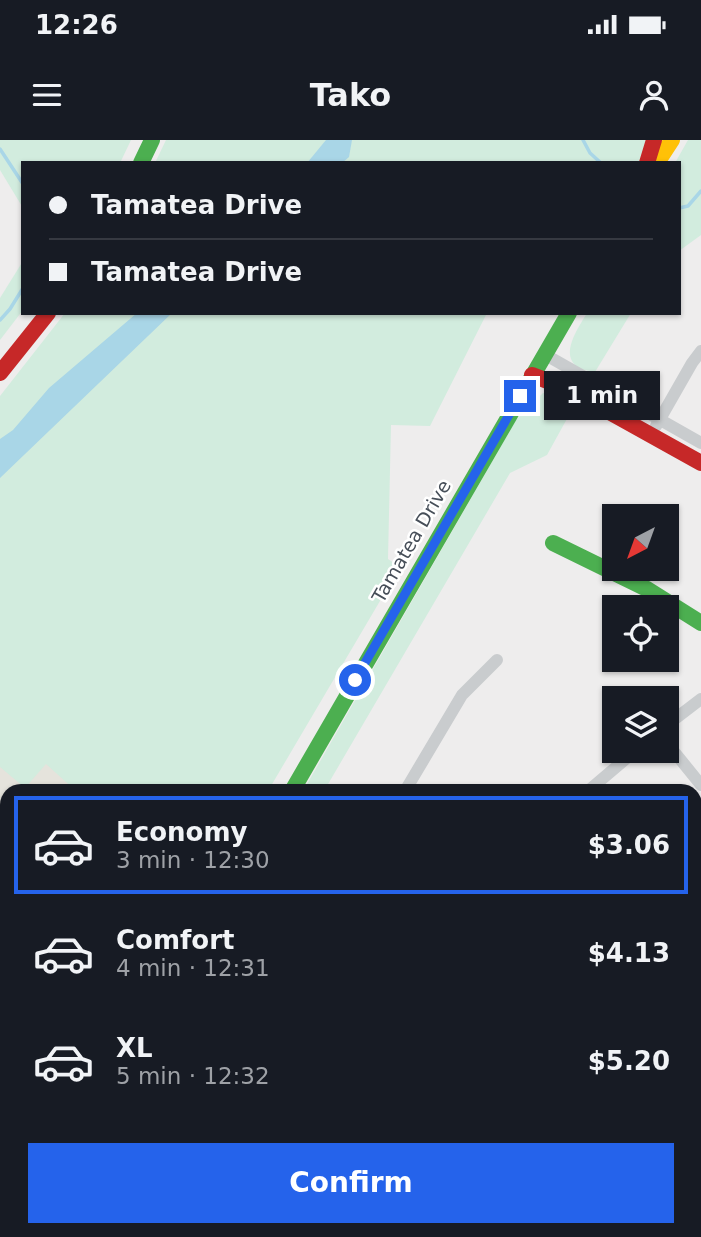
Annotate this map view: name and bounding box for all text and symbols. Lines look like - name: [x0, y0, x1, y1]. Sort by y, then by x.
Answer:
- text: 12:26: [35, 10, 118, 40]
- icon: menu: [28, 76, 66, 114]
- text: Tako: [310, 76, 391, 114]
- icon: person: [635, 76, 673, 114]
- text: Tamatea Drive: [91, 190, 302, 220]
- text: Tamatea Drive: [91, 257, 302, 287]
- callout: 1 min: [544, 372, 660, 420]
- route end: [504, 380, 536, 412]
- text: 1 min: [566, 382, 638, 408]
- street label: Tamatea Drive: [367, 476, 455, 607]
- north arrow: [602, 504, 679, 581]
- map controls: [602, 504, 679, 763]
- button: locate: [602, 595, 679, 672]
- route start: [339, 664, 371, 696]
- button: layers: [602, 686, 679, 763]
- icon: car: [32, 814, 95, 877]
- text: Economy: [116, 817, 247, 847]
- text: $3.06: [588, 830, 670, 860]
- text: 3 min · 12:30: [116, 847, 270, 873]
- icon: car: [32, 922, 95, 985]
- text: Comfort: [116, 925, 234, 955]
- text: $4.13: [588, 938, 670, 968]
- text: 4 min · 12:31: [116, 955, 270, 981]
- icon: car: [32, 1030, 95, 1093]
- text: XL: [116, 1033, 153, 1063]
- text: $5.20: [588, 1046, 670, 1076]
- text: 5 min · 12:32: [116, 1063, 270, 1089]
- button: Confirm: [28, 1143, 674, 1223]

